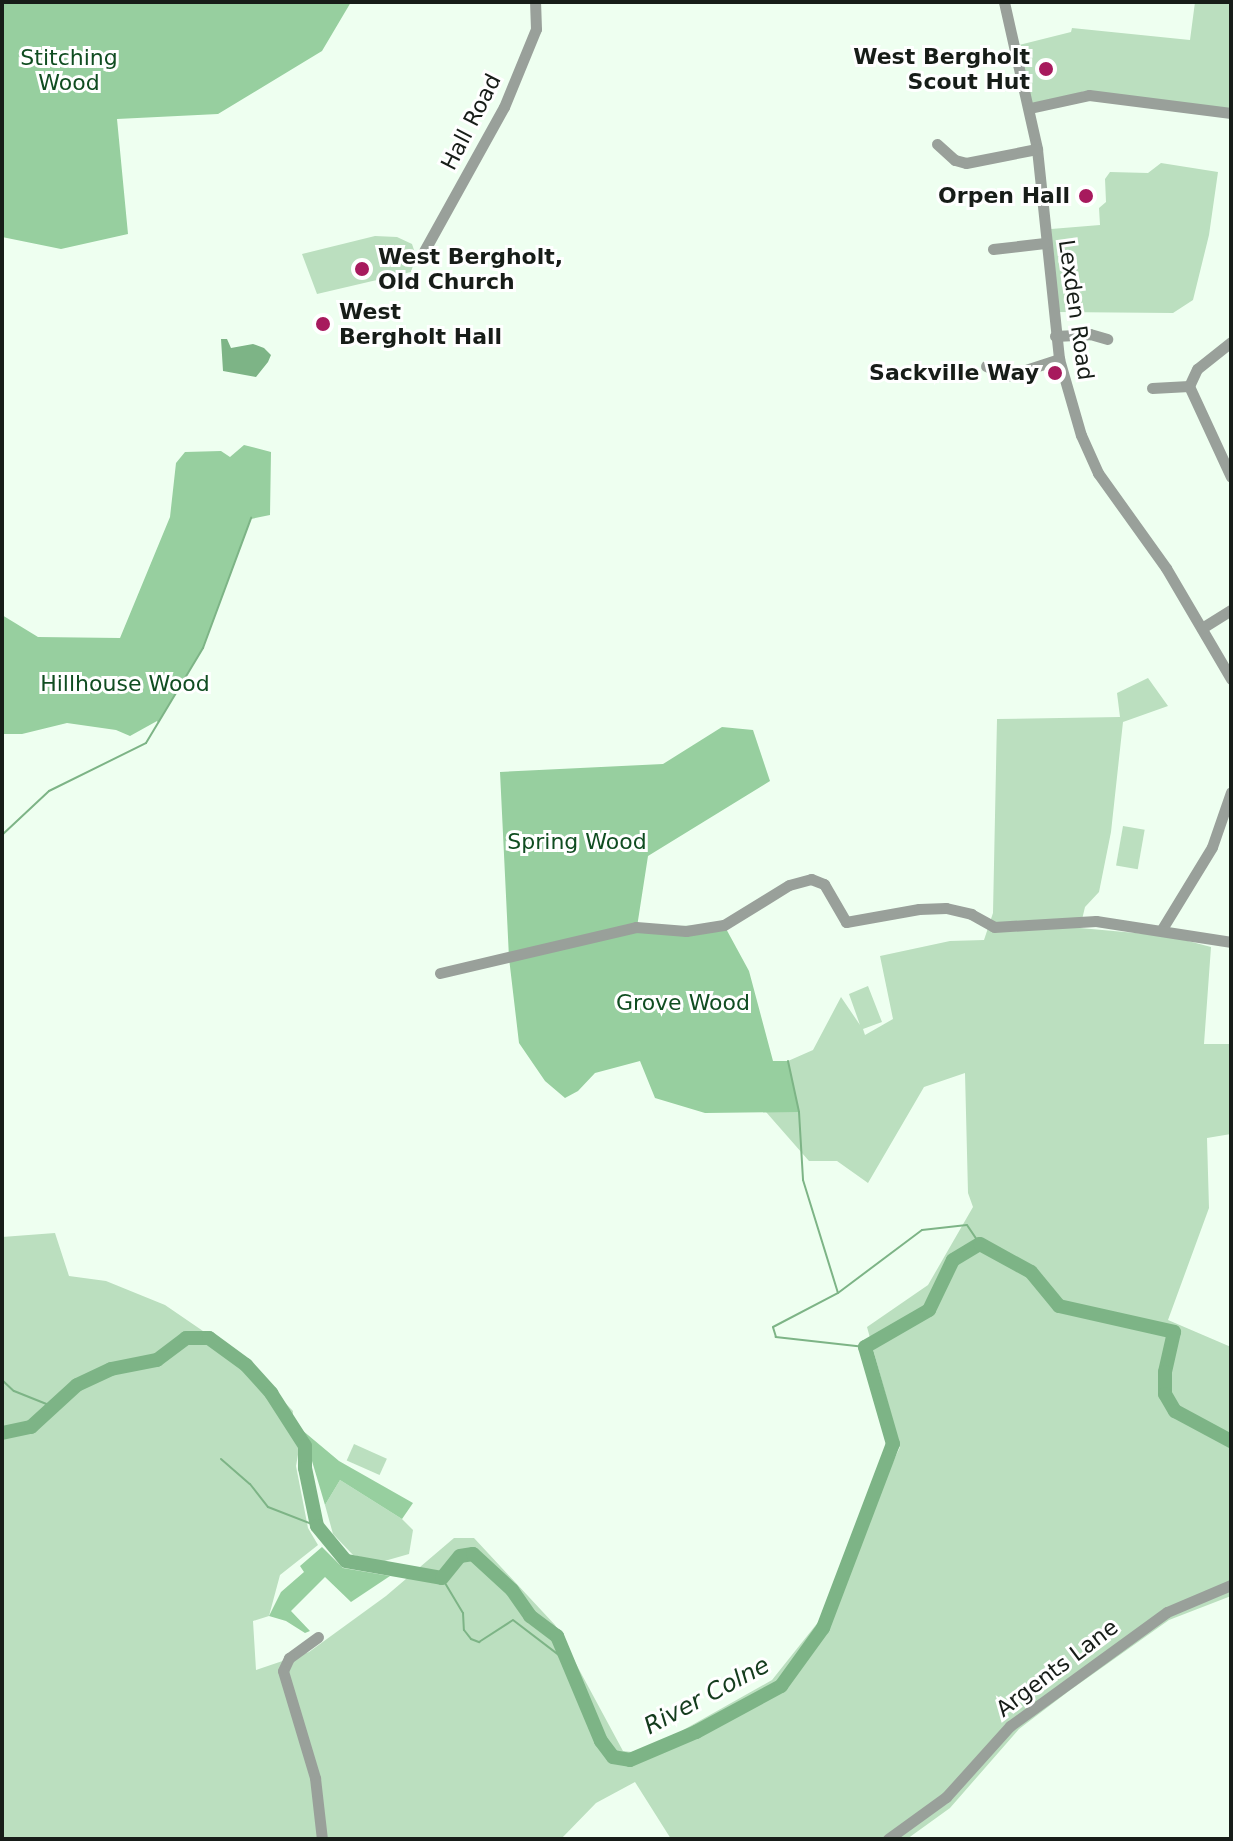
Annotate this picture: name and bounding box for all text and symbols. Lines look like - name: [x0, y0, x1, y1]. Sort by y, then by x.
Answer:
- place label: West Bergholt Scout Hut: [853, 43, 1030, 94]
- park label: Stitching Wood: [20, 44, 118, 96]
- marker: West Bergholt Scout Hut: [1037, 60, 1055, 78]
- street label: Hall Road: [436, 69, 506, 175]
- place label: Orpen Hall: [938, 183, 1070, 209]
- marker: Orpen Hall: [1077, 187, 1095, 205]
- street label: Lexden Road: [1053, 238, 1099, 382]
- place label: West Bergholt, Old Church: [378, 243, 563, 294]
- marker: West Bergholt, Old Church: [353, 260, 371, 278]
- place label: West Bergholt Hall: [339, 298, 502, 350]
- marker: West Bergholt Hall: [314, 315, 332, 333]
- place label: Sackville Way: [869, 360, 1039, 386]
- marker: Sackville Way: [1046, 364, 1064, 382]
- park label: Hillhouse Wood: [40, 671, 210, 697]
- park label: Spring Wood: [507, 829, 647, 855]
- park label: Grove Wood: [616, 990, 750, 1016]
- street label: Argents Lane: [991, 1614, 1123, 1722]
- water label: River Colne: [639, 1651, 775, 1741]

